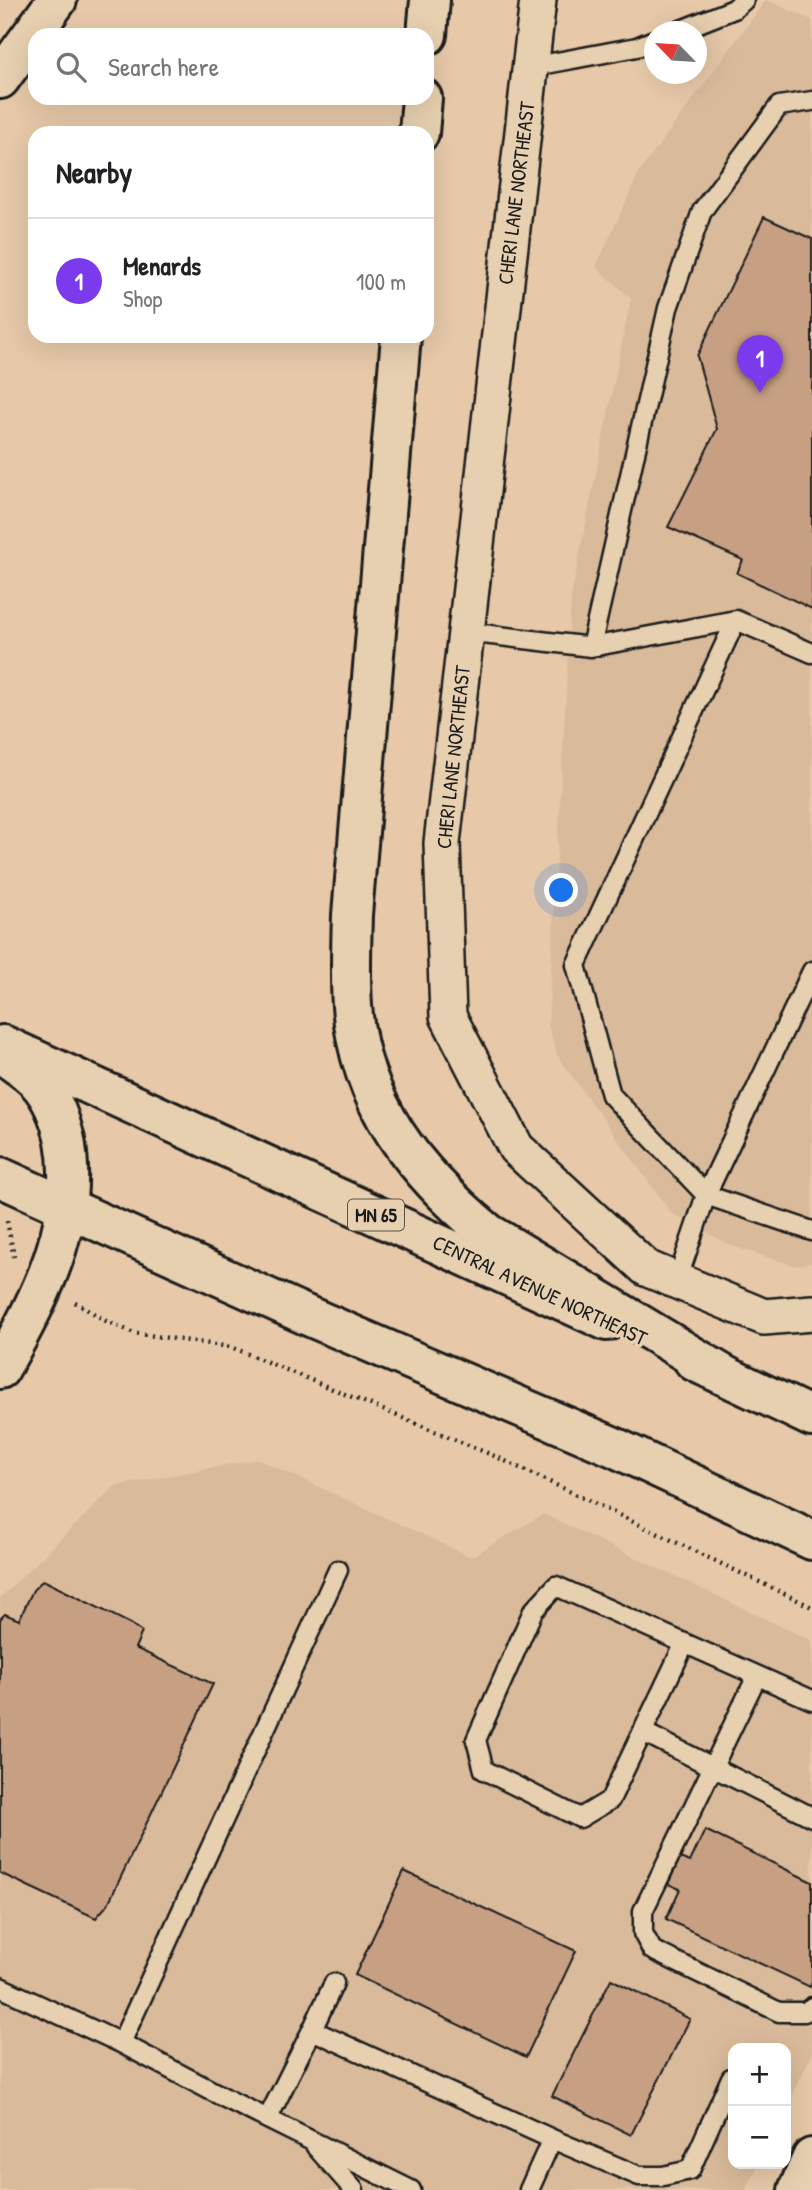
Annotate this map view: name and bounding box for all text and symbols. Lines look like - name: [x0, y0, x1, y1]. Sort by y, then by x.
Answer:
- north arrow: [644, 21, 707, 84]
- search box: [28, 28, 434, 105]
- icon: search: [52, 48, 90, 86]
- text: Search here: [108, 49, 219, 84]
- street label: CHERI LANE NORTHEAST: [490, 99, 542, 286]
- text: Nearby: [56, 152, 132, 192]
- text: Menards: [123, 248, 201, 283]
- text: 1: [75, 266, 83, 297]
- text: 100 m: [356, 266, 406, 297]
- text: Shop: [123, 283, 162, 314]
- pin: 1: [737, 335, 783, 393]
- street label: CHERI LANE NORTHEAST: [429, 663, 477, 850]
- your location: [544, 873, 578, 907]
- road number: MN 65: [348, 1200, 404, 1231]
- street label: CENTRAL AVENUE NORTHEAST: [428, 1228, 653, 1353]
- map controls: [728, 2043, 791, 2169]
- button: +: [728, 2043, 791, 2106]
- button: −: [728, 2106, 791, 2169]

